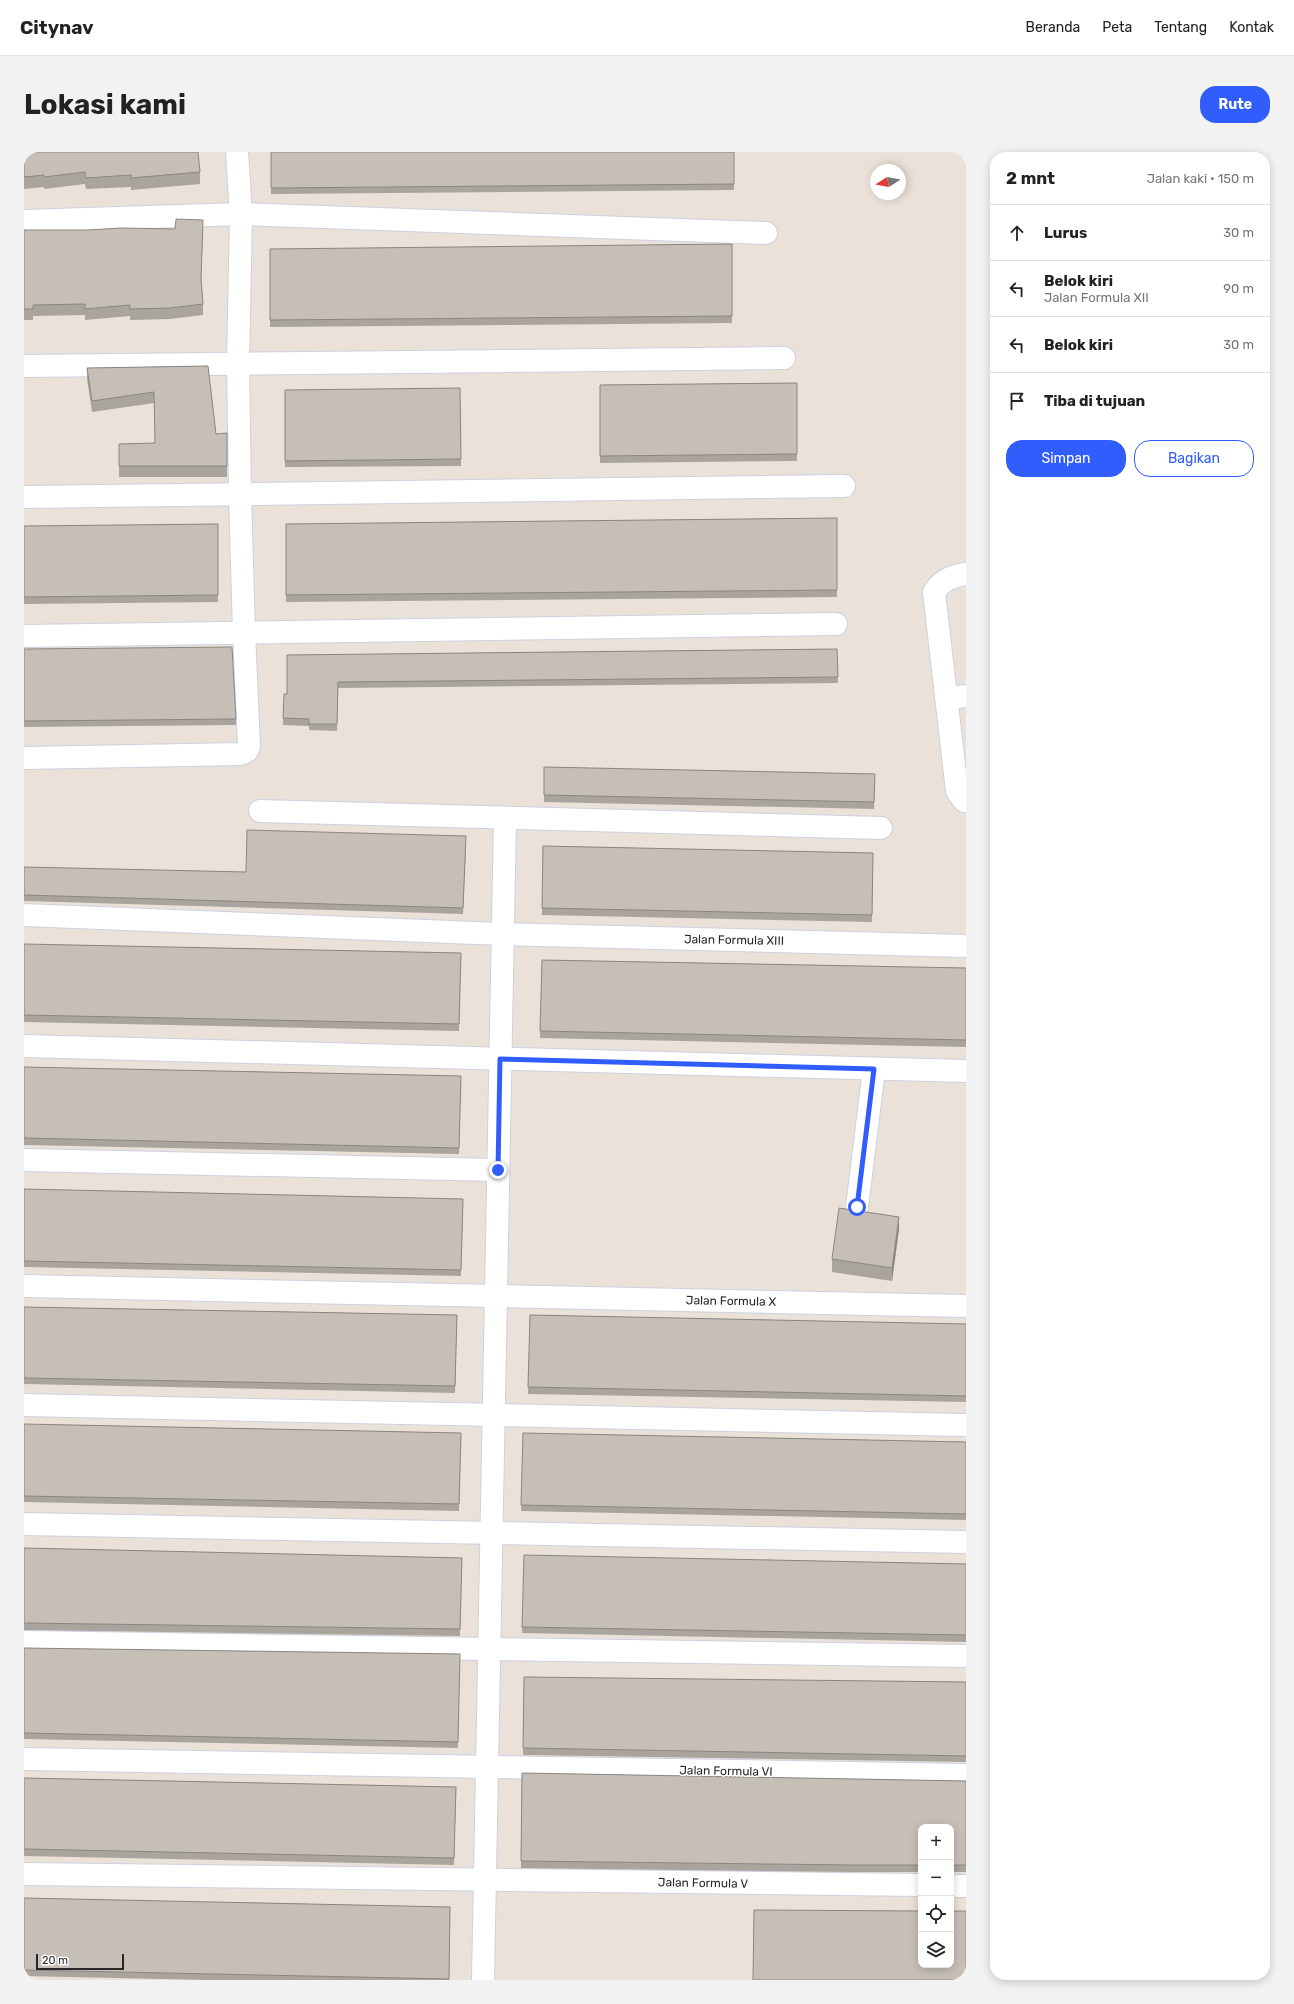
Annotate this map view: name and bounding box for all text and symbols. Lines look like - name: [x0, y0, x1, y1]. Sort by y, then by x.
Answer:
- text: Citynav: [20, 16, 93, 39]
- text: Beranda: [1026, 19, 1080, 36]
- text: Peta: [1102, 19, 1132, 36]
- text: Tentang: [1154, 19, 1207, 36]
- text: Kontak: [1229, 19, 1274, 36]
- button: Rute: [1200, 86, 1270, 123]
- text: Lokasi kami: [24, 88, 186, 121]
- north arrow: [870, 164, 906, 200]
- text: 2 mnt: [1006, 168, 1055, 188]
- text: Jalan kaki · 150 m: [1147, 171, 1254, 186]
- icon: ahead: [1006, 222, 1028, 244]
- text: Lurus: [1044, 224, 1087, 242]
- text: 30 m: [1223, 225, 1254, 240]
- text: Belok kiri: [1044, 272, 1113, 290]
- icon: left: [1006, 278, 1028, 300]
- text: 90 m: [1223, 281, 1254, 296]
- text: Jalan Formula XII: [1044, 290, 1149, 305]
- icon: left: [1006, 334, 1028, 356]
- text: Belok kiri: [1044, 336, 1113, 354]
- text: 30 m: [1223, 337, 1254, 352]
- icon: arrive: [1006, 390, 1028, 412]
- text: Tiba di tujuan: [1044, 392, 1145, 410]
- button: Simpan: [1006, 440, 1126, 477]
- button: Bagikan: [1134, 440, 1254, 477]
- street label: Jalan Formula XIII: [684, 932, 784, 948]
- route end: [489, 1161, 507, 1179]
- route start: [848, 1198, 866, 1216]
- street label: Jalan Formula X: [686, 1293, 777, 1309]
- street label: Jalan Formula VI: [679, 1763, 773, 1779]
- map controls: [918, 1824, 954, 1968]
- button: +: [918, 1824, 954, 1860]
- button: −: [918, 1860, 954, 1896]
- street label: Jalan Formula V: [658, 1875, 748, 1891]
- button: locate: [918, 1896, 954, 1932]
- button: layers: [918, 1932, 954, 1968]
- scale bar: [36, 1952, 124, 1971]
- text: 20 m: [42, 1954, 68, 1967]

